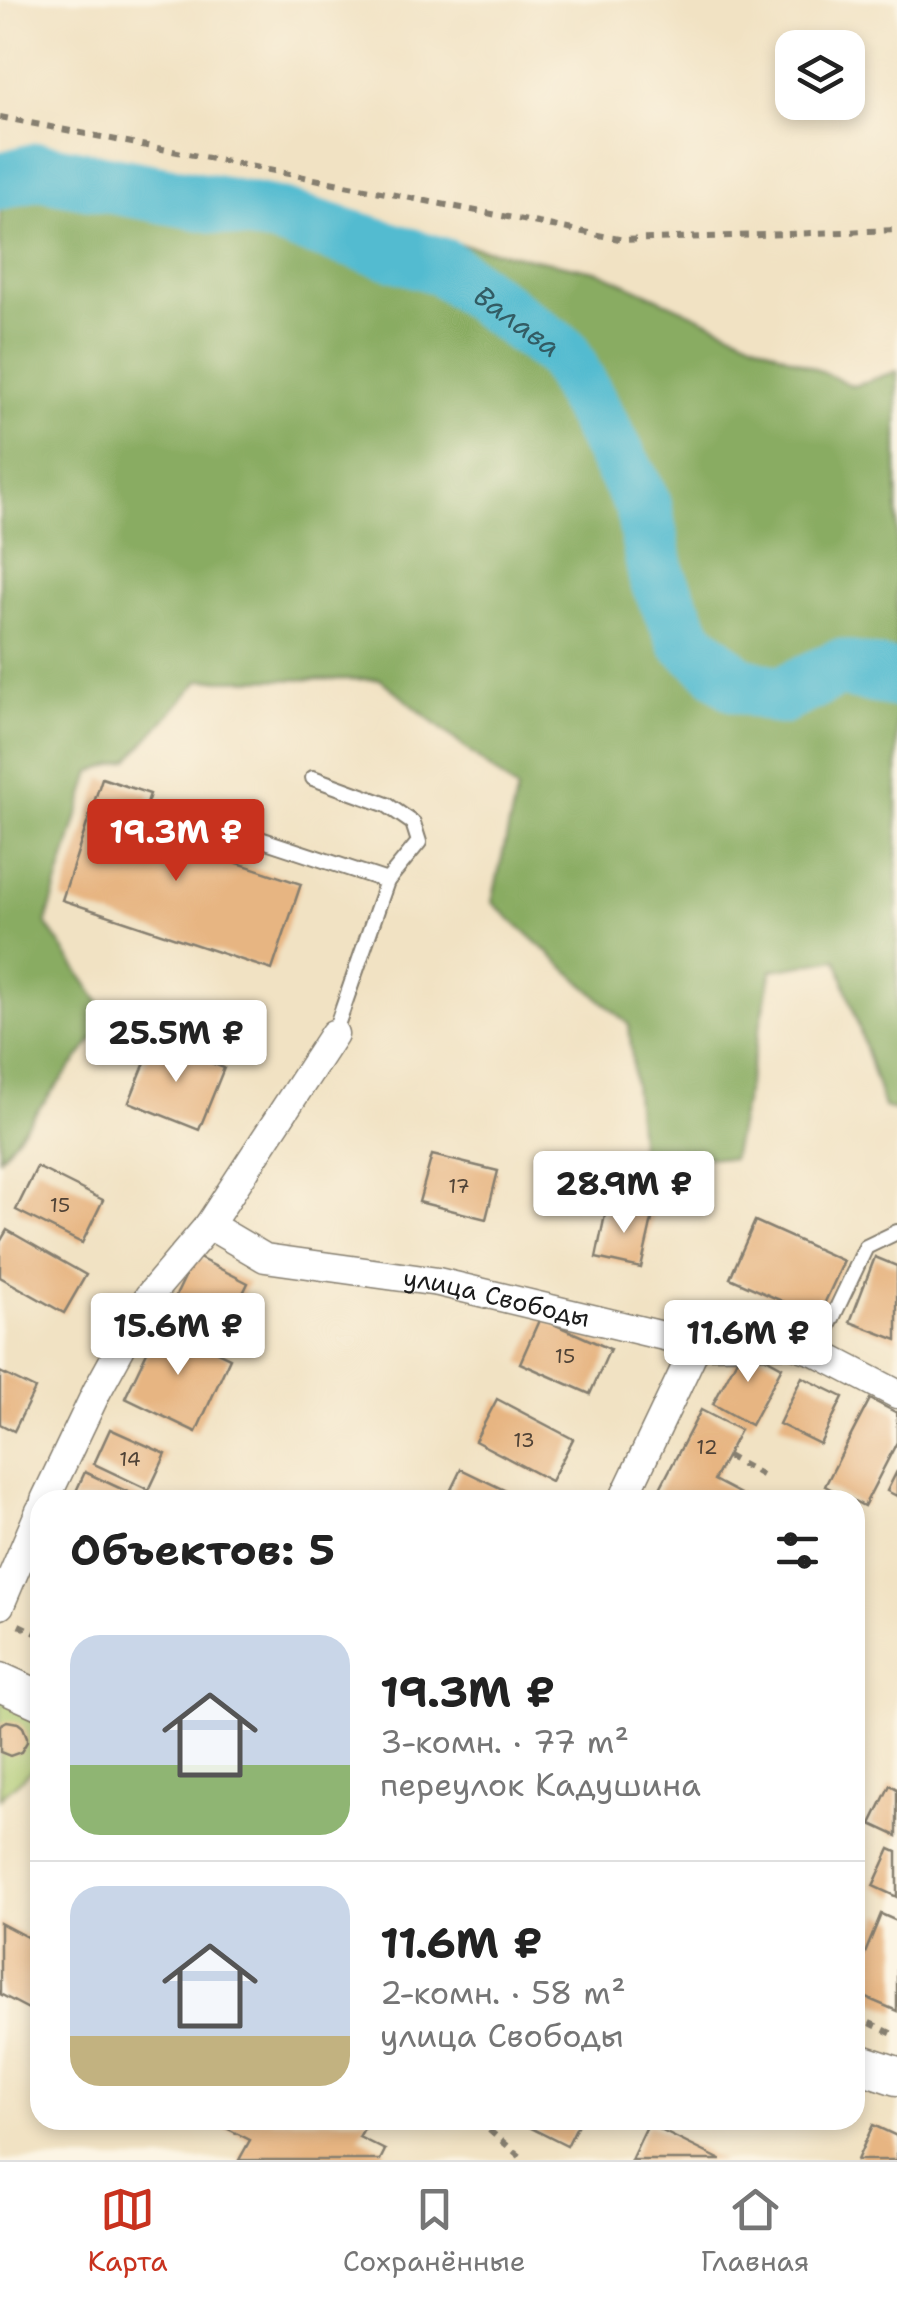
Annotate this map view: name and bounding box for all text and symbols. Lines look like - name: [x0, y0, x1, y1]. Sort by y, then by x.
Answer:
- map controls: [775, 30, 865, 120]
- button: layers: [775, 30, 865, 120]
- water label: Валава: [466, 277, 568, 366]
- pin: 19.3M ₽: [84, 799, 268, 884]
- text: 19.3M ₽: [109, 810, 243, 853]
- pin: 25.5M ₽: [84, 1000, 268, 1085]
- text: 25.5M ₽: [108, 1011, 244, 1054]
- pin: 28.9M ₽: [532, 1151, 716, 1236]
- text: 28.9M ₽: [555, 1162, 693, 1205]
- house number: 17: [448, 1173, 470, 1199]
- house number: 15: [50, 1192, 70, 1218]
- street label: улица Свободы: [401, 1260, 593, 1335]
- pin: 15.6M ₽: [86, 1293, 270, 1378]
- pin: 11.6M ₽: [656, 1300, 840, 1385]
- text: 15.6M ₽: [113, 1304, 243, 1347]
- text: 11.6M ₽: [686, 1311, 810, 1354]
- house number: 15: [555, 1343, 575, 1369]
- house number: 13: [513, 1427, 535, 1453]
- house number: 12: [696, 1434, 718, 1460]
- house number: 14: [119, 1446, 141, 1472]
- text: Объектов: 5: [70, 1522, 335, 1578]
- icon: filters: [770, 1523, 825, 1578]
- text: 19.3M ₽: [380, 1664, 555, 1720]
- icon: home: [150, 1675, 270, 1795]
- text: 3-комн. · 77 m²: [380, 1720, 629, 1763]
- text: переулок Кадушина: [380, 1763, 701, 1806]
- text: 11.6M ₽: [380, 1915, 543, 1971]
- icon: home: [150, 1926, 270, 2046]
- text: 2-комн. · 58 m²: [380, 1971, 626, 2014]
- text: улица Свободы: [380, 2014, 624, 2057]
- tab: Карта: [88, 2182, 168, 2280]
- tab: Сохранённые: [343, 2182, 526, 2280]
- tab: Главная: [701, 2182, 809, 2280]

